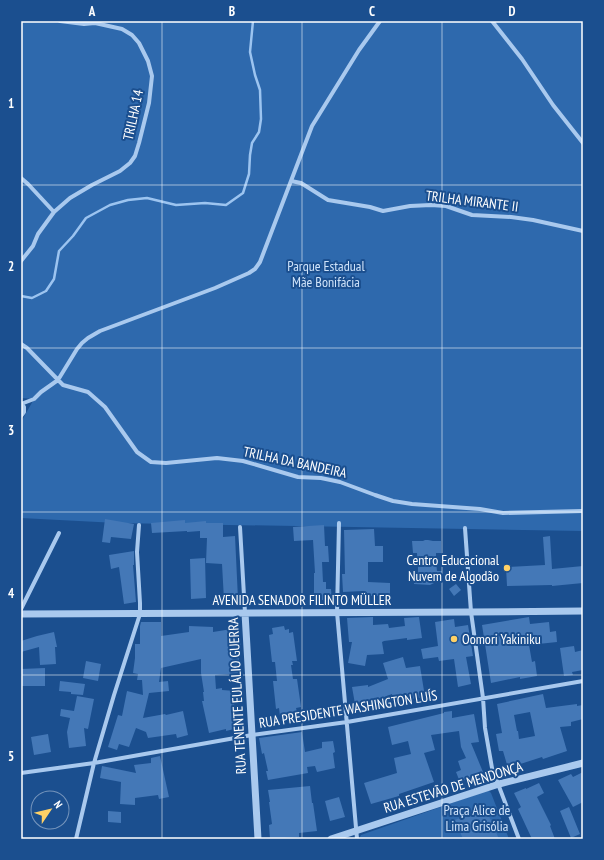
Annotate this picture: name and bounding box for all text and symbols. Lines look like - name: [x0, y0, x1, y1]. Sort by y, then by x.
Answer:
- text: A: [88, 3, 96, 20]
- text: B: [229, 3, 235, 20]
- text: C: [369, 3, 375, 20]
- text: D: [509, 3, 516, 20]
- street label: TRILHA 14: [119, 87, 147, 142]
- text: 1: [8, 95, 14, 112]
- street label: TRILHA MIRANTE II: [425, 186, 519, 216]
- park label: Parque Estadual Mãe Bonifácia: [287, 257, 365, 291]
- text: 2: [8, 258, 14, 275]
- text: 3: [8, 422, 14, 439]
- street label: TRILHA DA BANDEIRA: [242, 442, 349, 482]
- place label: Centro Educacional Nuvem de Algodão: [407, 551, 500, 585]
- marker: Centro Educacional Nuvem de Algodão: [502, 563, 512, 573]
- text: 4: [8, 585, 15, 602]
- street label: AVENIDA SENADOR FILINTO MÜLLER: [212, 591, 392, 609]
- street label: RUA TENENTE EULÁLIO GUERRA: [224, 617, 250, 775]
- place label: Oomori Yakiniku: [462, 630, 541, 648]
- marker: Oomori Yakiniku: [449, 634, 459, 644]
- street label: RUA PRESIDENTE WASHINGTON LUÍS: [257, 686, 439, 732]
- text: 5: [8, 748, 14, 765]
- street label: RUA ESTEVÃO DE MENDONÇA: [381, 757, 525, 817]
- north arrow: [30, 790, 70, 830]
- text: N: [51, 798, 66, 811]
- park label: Praça Alice de Lima Grisólia: [444, 801, 511, 835]

